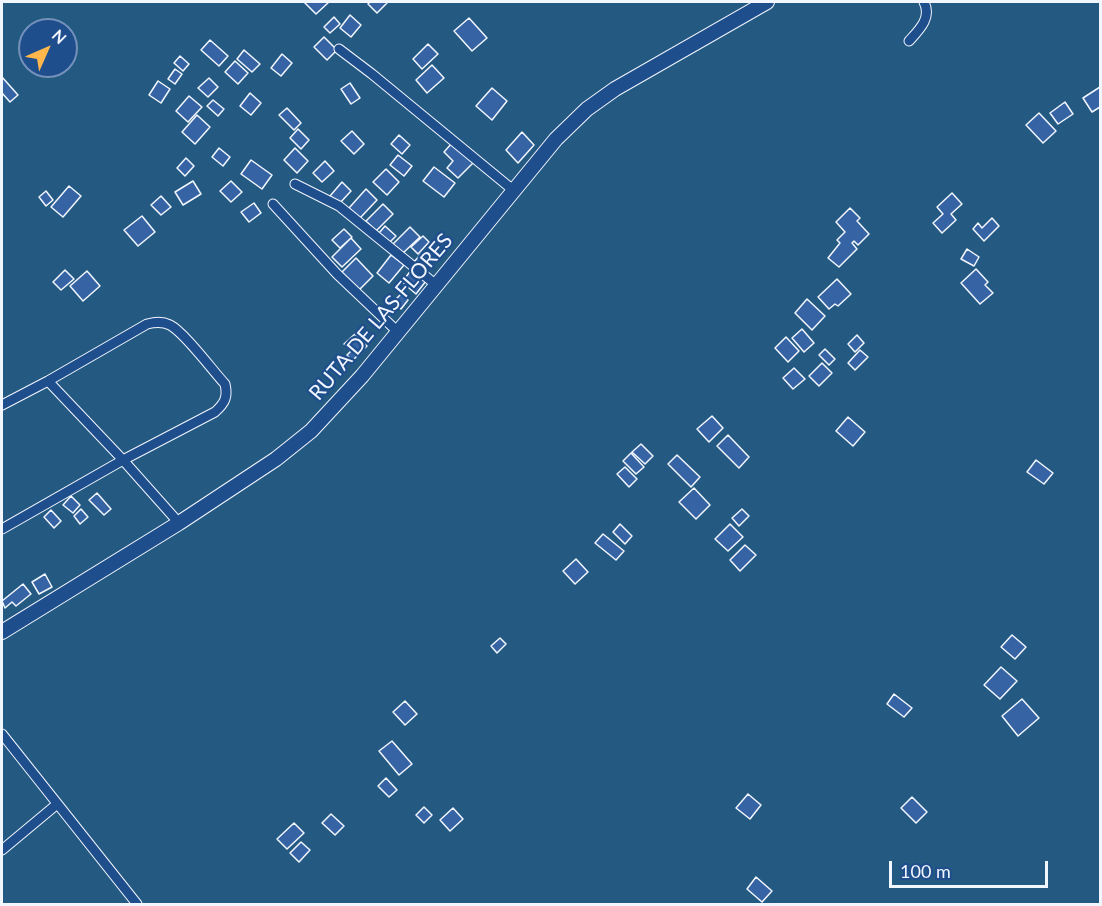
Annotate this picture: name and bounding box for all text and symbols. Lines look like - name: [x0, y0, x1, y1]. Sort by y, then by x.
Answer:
- north arrow: [18, 18, 78, 78]
- text: N: [49, 25, 71, 47]
- street label: RUTA DE LAS FLORES: [304, 229, 458, 405]
- scale bar: [892, 849, 1051, 887]
- text: 100 m: [900, 860, 951, 882]

